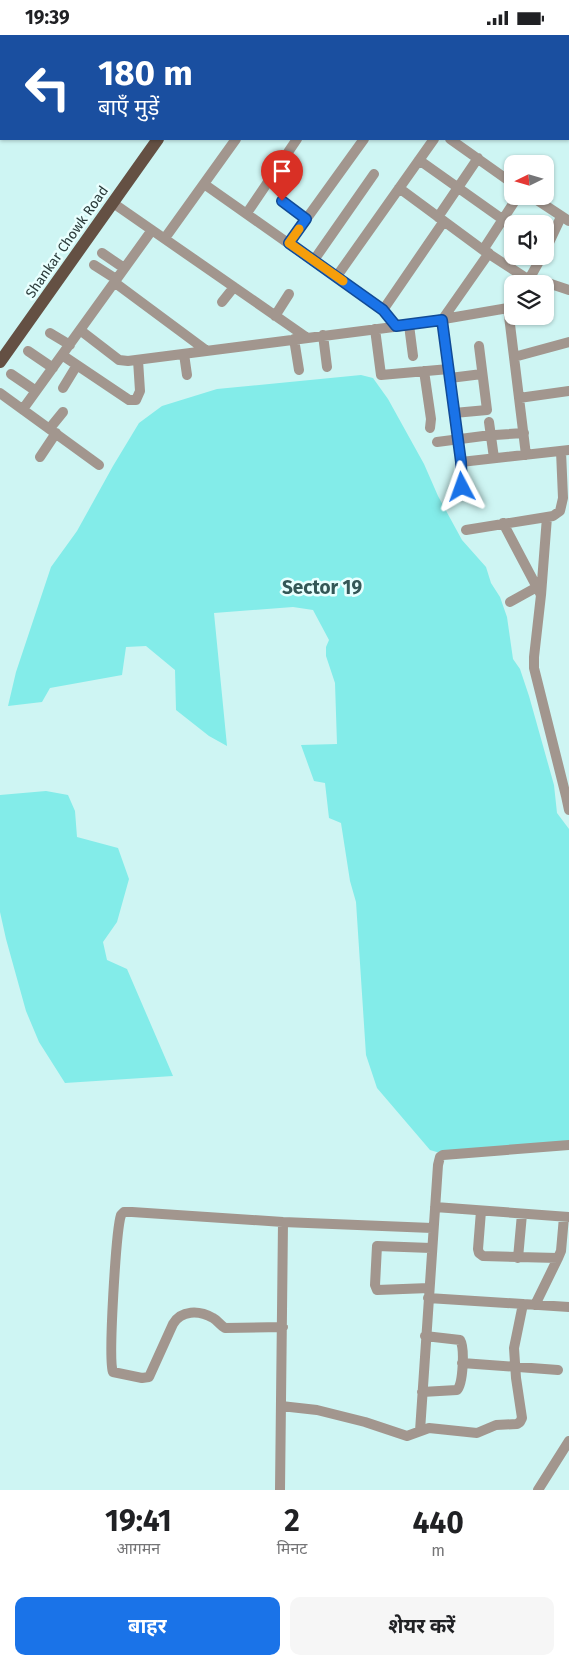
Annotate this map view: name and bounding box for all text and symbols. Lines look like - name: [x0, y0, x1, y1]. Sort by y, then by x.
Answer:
- text: 19:39: [25, 6, 70, 29]
- text: 180 m: [98, 52, 193, 94]
- icon: left: [15, 55, 80, 120]
- text: बाएँ मुड़ें: [98, 94, 159, 121]
- pin: [261, 150, 303, 201]
- north arrow: [504, 155, 554, 205]
- map controls: [504, 155, 554, 325]
- icon: arrive: [268, 157, 296, 185]
- street label: Shankar Chowk Road: [22, 183, 112, 301]
- button: sound: [504, 215, 554, 265]
- button: layers: [504, 275, 554, 325]
- position arrow: [435, 460, 487, 512]
- district label: Sector 19: [282, 576, 362, 599]
- text: 19:41: [105, 1503, 172, 1539]
- text: 2: [284, 1503, 300, 1539]
- text: 440: [412, 1505, 464, 1541]
- text: आगमन: [116, 1539, 160, 1558]
- text: मिनट: [277, 1539, 307, 1558]
- text: m: [431, 1541, 445, 1560]
- button: बाहर: [15, 1597, 280, 1655]
- button: शेयर करें: [290, 1597, 554, 1655]

